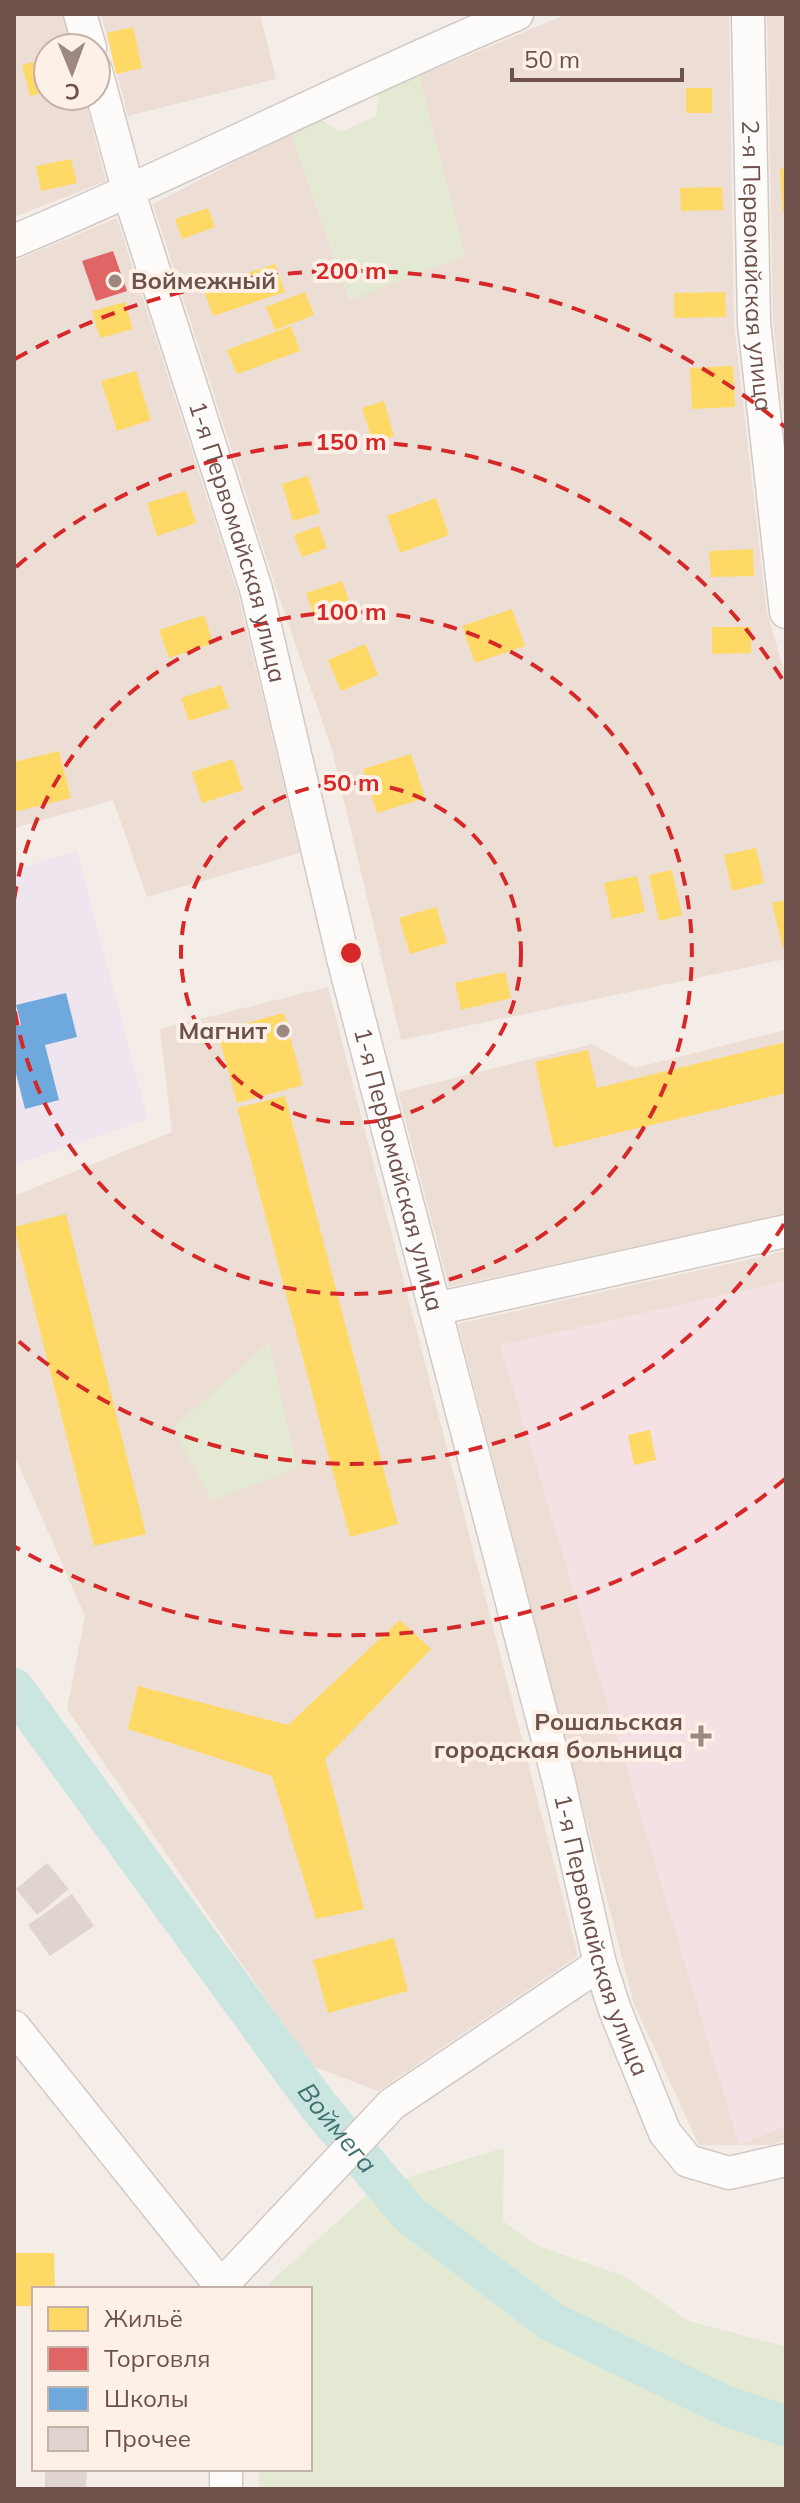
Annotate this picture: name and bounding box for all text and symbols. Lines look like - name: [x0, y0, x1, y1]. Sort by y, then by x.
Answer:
- north arrow: [32, 32, 112, 112]
- scale bar: [512, 32, 682, 82]
- text: 50 m: [524, 44, 580, 74]
- text: С: [65, 78, 80, 106]
- street label: 2-я Первомайская улица: [736, 120, 780, 413]
- text: 200 m: [315, 255, 387, 285]
- place label: Воймежный: [131, 265, 276, 295]
- marker: Воймежный: [106, 272, 124, 290]
- street label: 1-я Первомайская улица: [183, 397, 294, 685]
- text: 150 m: [315, 426, 387, 456]
- text: 100 m: [315, 596, 387, 626]
- text: 50 m: [323, 767, 379, 797]
- centre of rings: [337, 939, 365, 967]
- place label: Магнит: [178, 1015, 267, 1045]
- marker: Магнит: [274, 1022, 292, 1040]
- street label: 1-я Первомайская улица: [348, 1024, 451, 1314]
- place label: Рошальская городская больница: [434, 1706, 683, 1764]
- marker: Рошальская городская больница: [690, 1725, 712, 1747]
- street label: 1-я Первомайская улица: [548, 1791, 656, 2080]
- water label: Воймега: [291, 2076, 385, 2180]
- legend: [32, 2287, 312, 2471]
- text: Жильё: [104, 2303, 183, 2333]
- text: Торговля: [104, 2343, 211, 2373]
- text: Школы: [104, 2383, 189, 2413]
- text: Прочее: [104, 2423, 191, 2453]

